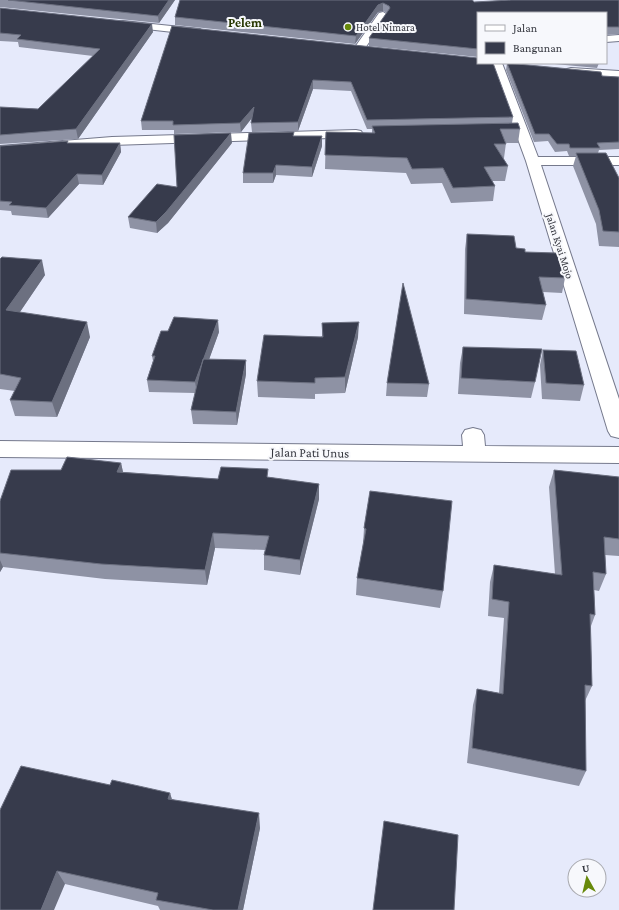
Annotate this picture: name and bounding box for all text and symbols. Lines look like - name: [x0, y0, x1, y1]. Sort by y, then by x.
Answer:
- legend: [477, 12, 607, 64]
- district label: Pelem: [228, 15, 262, 30]
- place label: Hotel Nimara: [356, 21, 415, 33]
- text: Jalan: [512, 21, 538, 35]
- marker: Hotel Nimara: [343, 22, 353, 32]
- text: Bangunan: [513, 41, 563, 55]
- street label: Jalan Kyai Mojo: [543, 211, 576, 281]
- street label: Jalan Pati Unus: [270, 444, 349, 461]
- north arrow: [567, 858, 607, 898]
- text: U: [581, 862, 591, 875]

